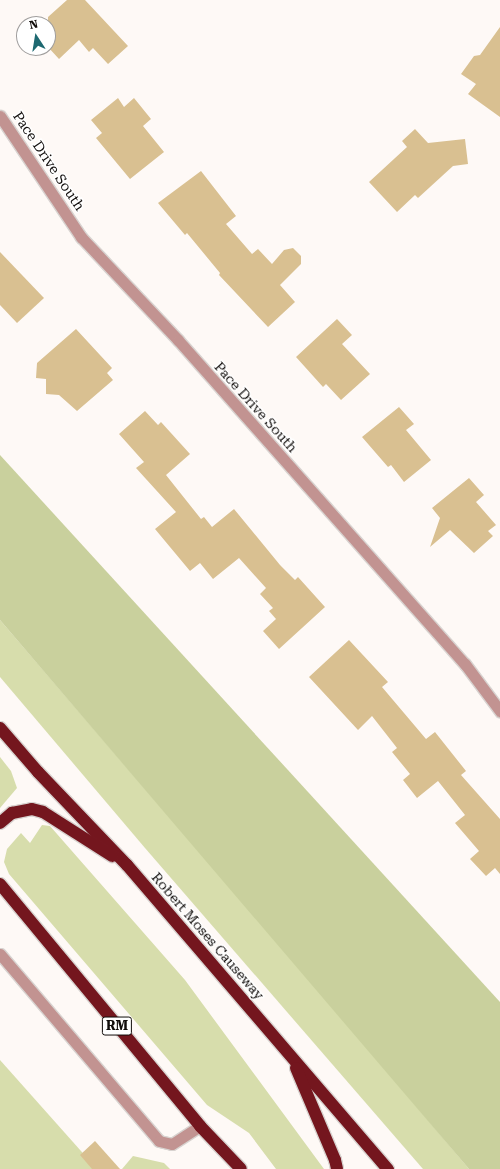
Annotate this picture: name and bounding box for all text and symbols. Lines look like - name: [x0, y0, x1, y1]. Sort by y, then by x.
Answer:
- north arrow: [16, 16, 56, 56]
- text: N: [28, 18, 39, 32]
- street label: Pace Drive South: [10, 108, 88, 214]
- street label: Pace Drive South: [211, 358, 301, 456]
- street label: Robert Moses Causeway: [148, 869, 268, 1003]
- road number: RM: [101, 1015, 133, 1037]

